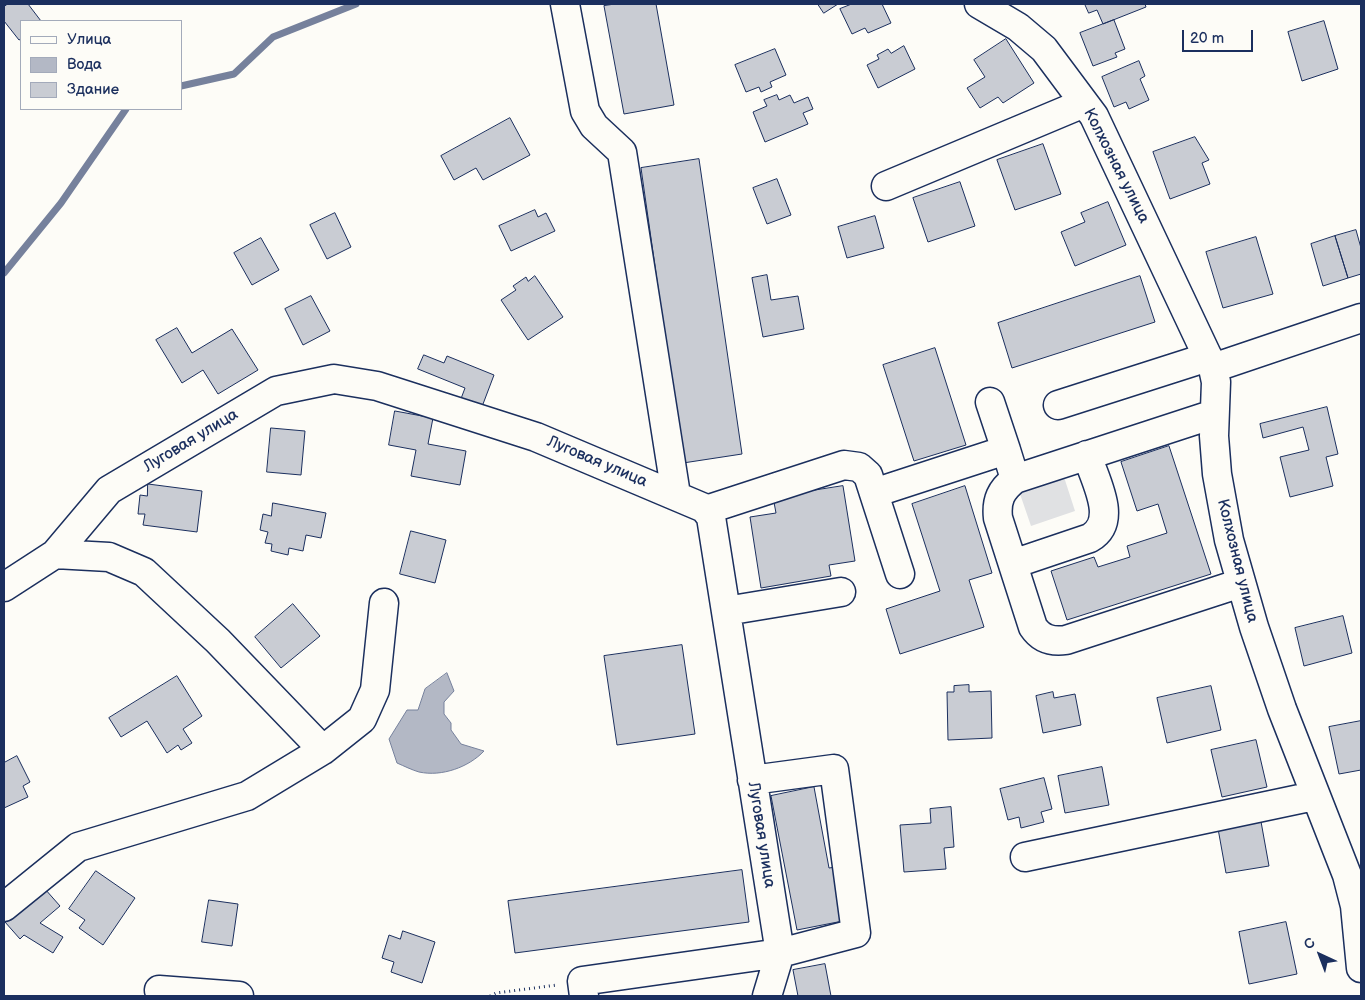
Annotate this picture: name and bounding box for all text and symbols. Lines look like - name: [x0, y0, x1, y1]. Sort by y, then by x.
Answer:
- legend: [20, 20, 182, 110]
- scale bar: [1185, 20, 1256, 52]
- text: 20 m: [1190, 29, 1224, 48]
- text: Улица: [67, 30, 111, 49]
- text: Вода: [67, 55, 102, 74]
- text: Здание: [67, 80, 119, 99]
- street label: Колхозная улица: [1079, 105, 1153, 227]
- street label: Луговая улица: [140, 405, 242, 477]
- street label: Луговая улица: [544, 432, 650, 492]
- street label: Колхозная улица: [1212, 497, 1262, 625]
- street label: Луговая улица: [743, 781, 779, 889]
- north arrow: [1295, 930, 1345, 980]
- text: С: [1300, 934, 1319, 953]

